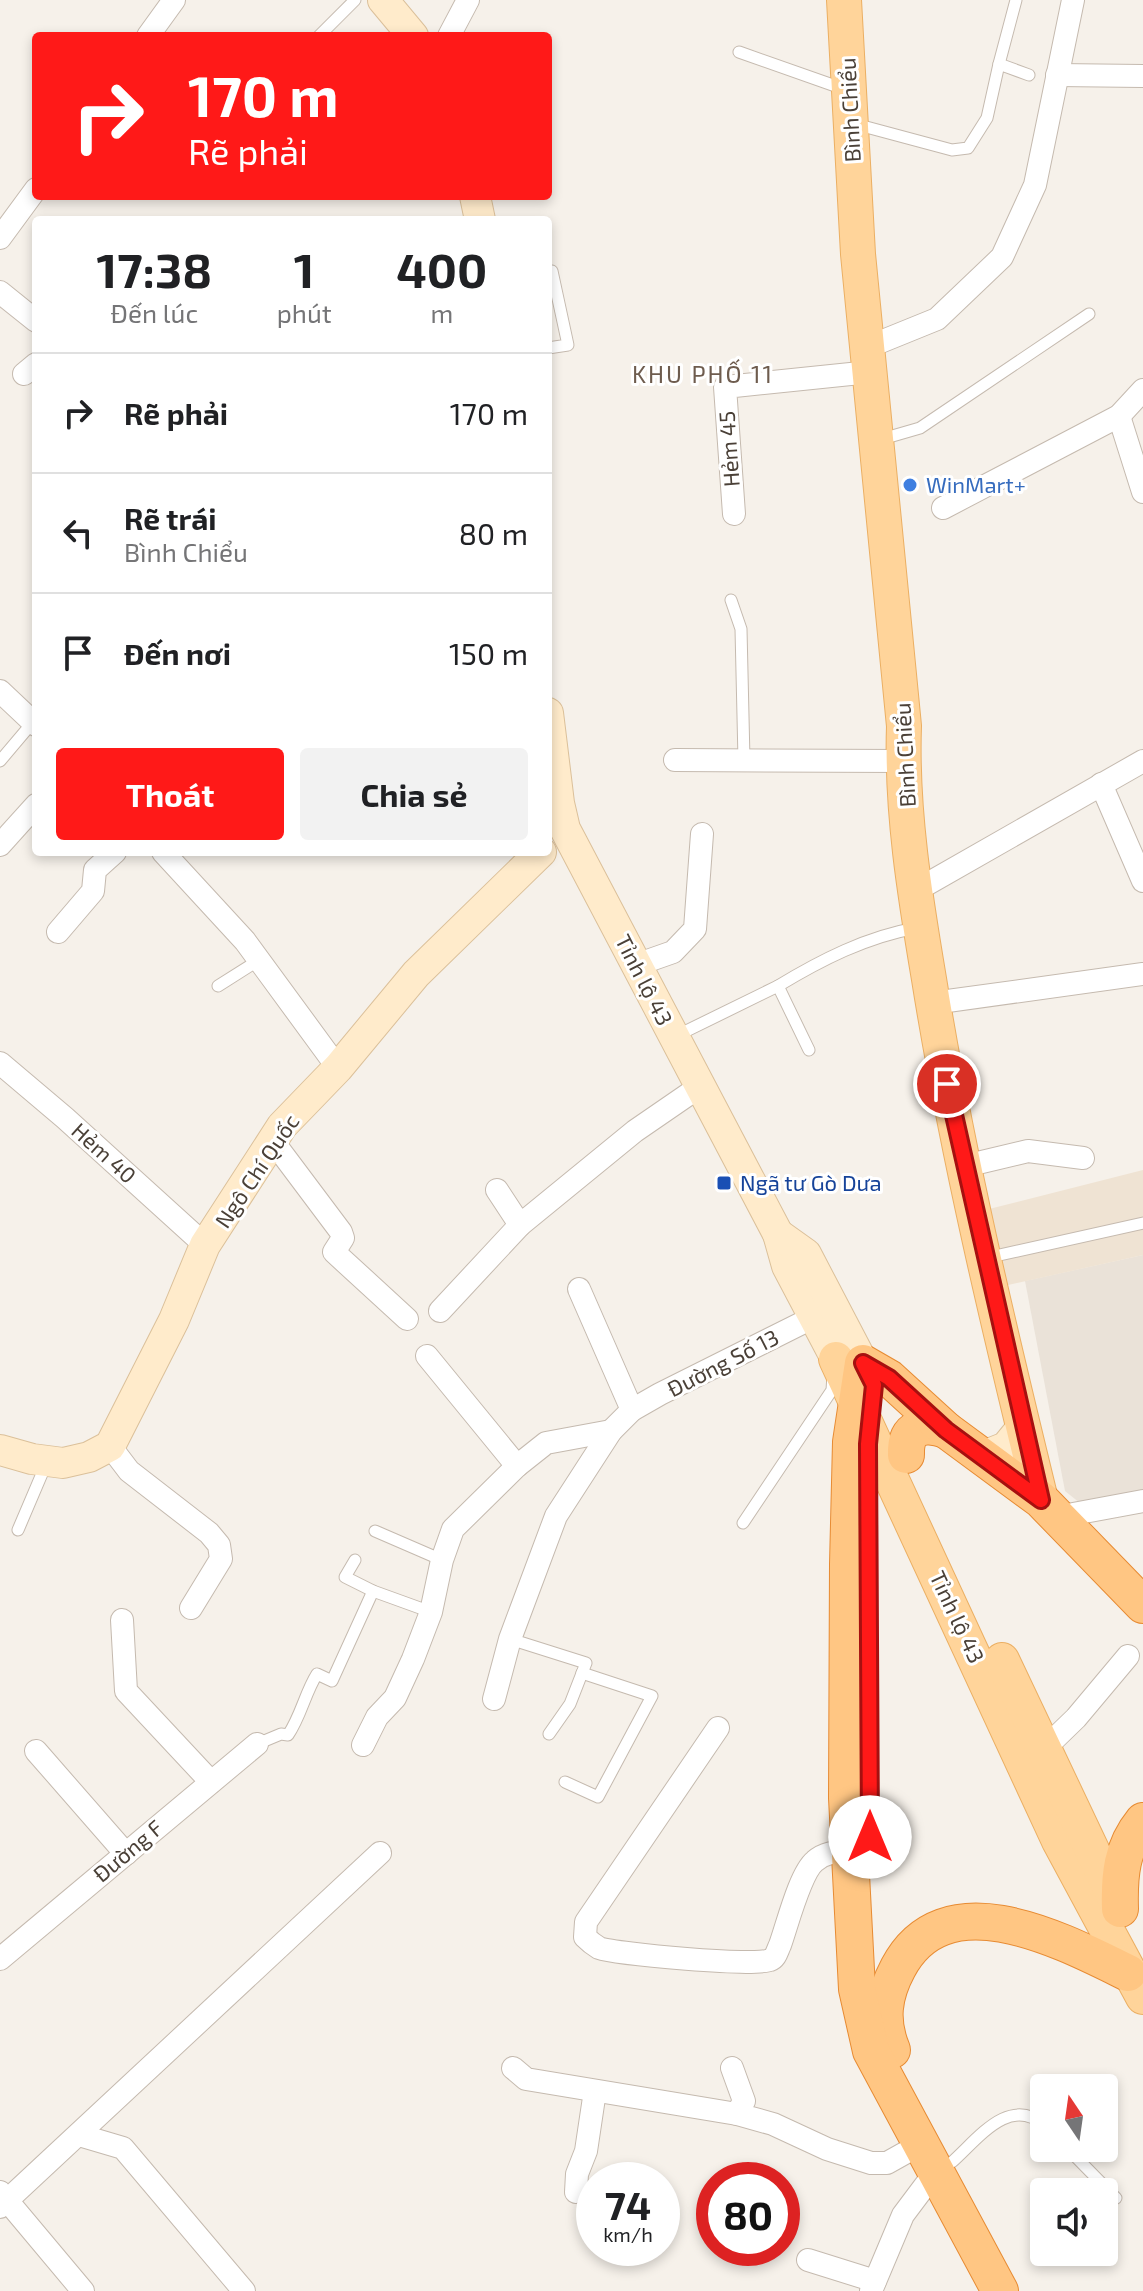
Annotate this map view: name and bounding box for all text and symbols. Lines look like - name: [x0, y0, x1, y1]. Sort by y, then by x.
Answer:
- street label: Bình Chiểu: [833, 57, 865, 163]
- text: 170 m: [188, 61, 339, 128]
- icon: right: [56, 64, 160, 168]
- text: Rẽ phải: [188, 129, 308, 172]
- text: 17:38: [97, 240, 212, 298]
- text: 1: [294, 240, 315, 298]
- text: 400: [396, 240, 487, 298]
- text: Đến lúc: [111, 297, 198, 328]
- text: phút: [277, 297, 332, 328]
- text: m: [430, 297, 453, 328]
- district label: KHU PHỐ 11: [632, 358, 774, 388]
- icon: right: [56, 391, 100, 435]
- text: Rẽ phải: [124, 395, 228, 431]
- text: 170 m: [450, 395, 528, 431]
- street label: Hẻm 45: [712, 410, 744, 488]
- place label: WinMart+: [926, 471, 1026, 497]
- marker: WinMart+: [901, 476, 919, 494]
- text: Rẽ trái: [124, 500, 217, 536]
- icon: left: [56, 511, 100, 555]
- text: 80 m: [459, 515, 528, 551]
- text: Bình Chiểu: [124, 536, 248, 567]
- icon: arrive: [56, 631, 100, 675]
- text: Đến nơi: [124, 635, 231, 671]
- text: 150 m: [449, 635, 528, 671]
- street label: Bình Chiểu: [888, 702, 920, 808]
- button: Thoát: [56, 748, 284, 840]
- button: Chia sẻ: [300, 748, 528, 840]
- street label: Tỉnh lộ 43: [611, 930, 679, 1029]
- pin: [913, 1050, 981, 1118]
- icon: arrive: [925, 1062, 969, 1106]
- street label: Ngô Chí Quốc: [209, 1109, 304, 1233]
- street label: Hẻm 40: [67, 1117, 142, 1188]
- place label: Ngã tư Gò Dưa: [740, 1169, 882, 1195]
- marker: Ngã tư Gò Dưa: [715, 1174, 733, 1192]
- street label: Đường Số 13: [663, 1323, 782, 1401]
- street label: Tỉnh lộ 43: [925, 1566, 990, 1667]
- position arrow: [828, 1795, 912, 1879]
- street label: Đường F: [87, 1814, 167, 1887]
- north arrow: [1030, 2074, 1118, 2162]
- map controls: [1030, 2074, 1118, 2266]
- speed limit sign: 80: [696, 2162, 800, 2266]
- button: sound: [1030, 2178, 1118, 2266]
- text: 74: [605, 2180, 651, 2228]
- text: km/h: [603, 2222, 653, 2246]

